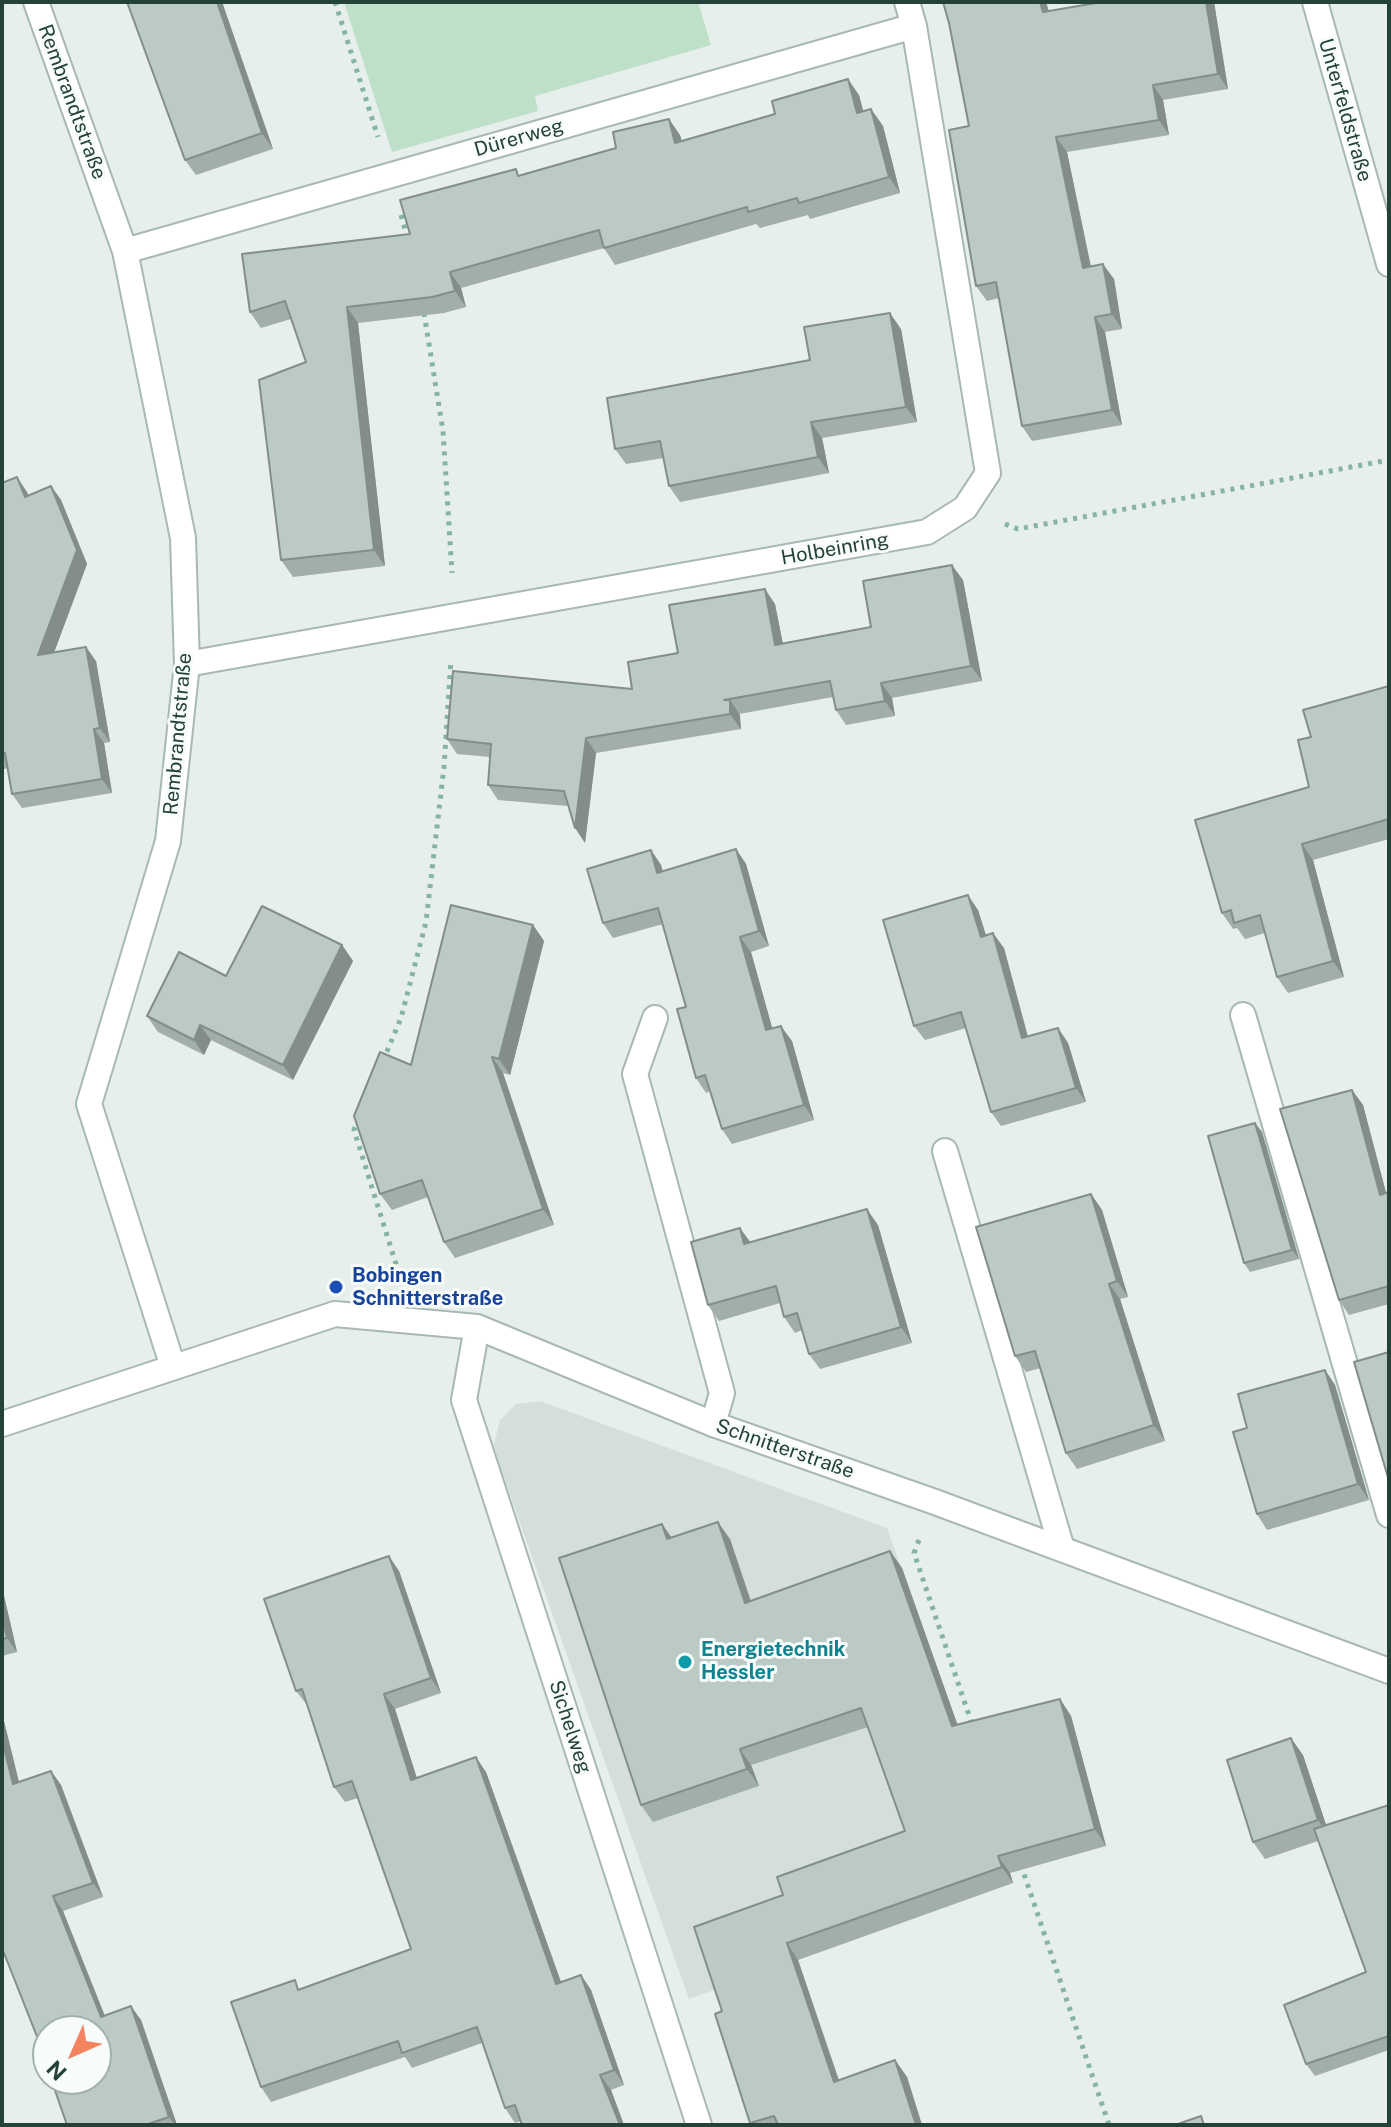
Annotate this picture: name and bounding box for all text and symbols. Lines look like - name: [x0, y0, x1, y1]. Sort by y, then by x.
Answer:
- street label: Rembrandtstraße: [33, 21, 111, 183]
- street label: Unterfeldstraße: [1313, 36, 1377, 184]
- street label: Dürerweg: [472, 114, 566, 162]
- street label: Holbeinring: [779, 528, 891, 570]
- street label: Rembrandtstraße: [159, 652, 197, 816]
- place label: Bobingen Schnitterstraße: [352, 1264, 503, 1311]
- marker: Bobingen Schnitterstraße: [327, 1278, 345, 1296]
- street label: Schnitterstraße: [713, 1414, 857, 1484]
- place label: Energietechnik Hessler: [701, 1638, 845, 1685]
- marker: Energietechnik Hessler: [676, 1653, 694, 1671]
- street label: Sichelweg: [544, 1677, 596, 1777]
- north arrow: [32, 2015, 112, 2095]
- text: N: [41, 2055, 72, 2086]

